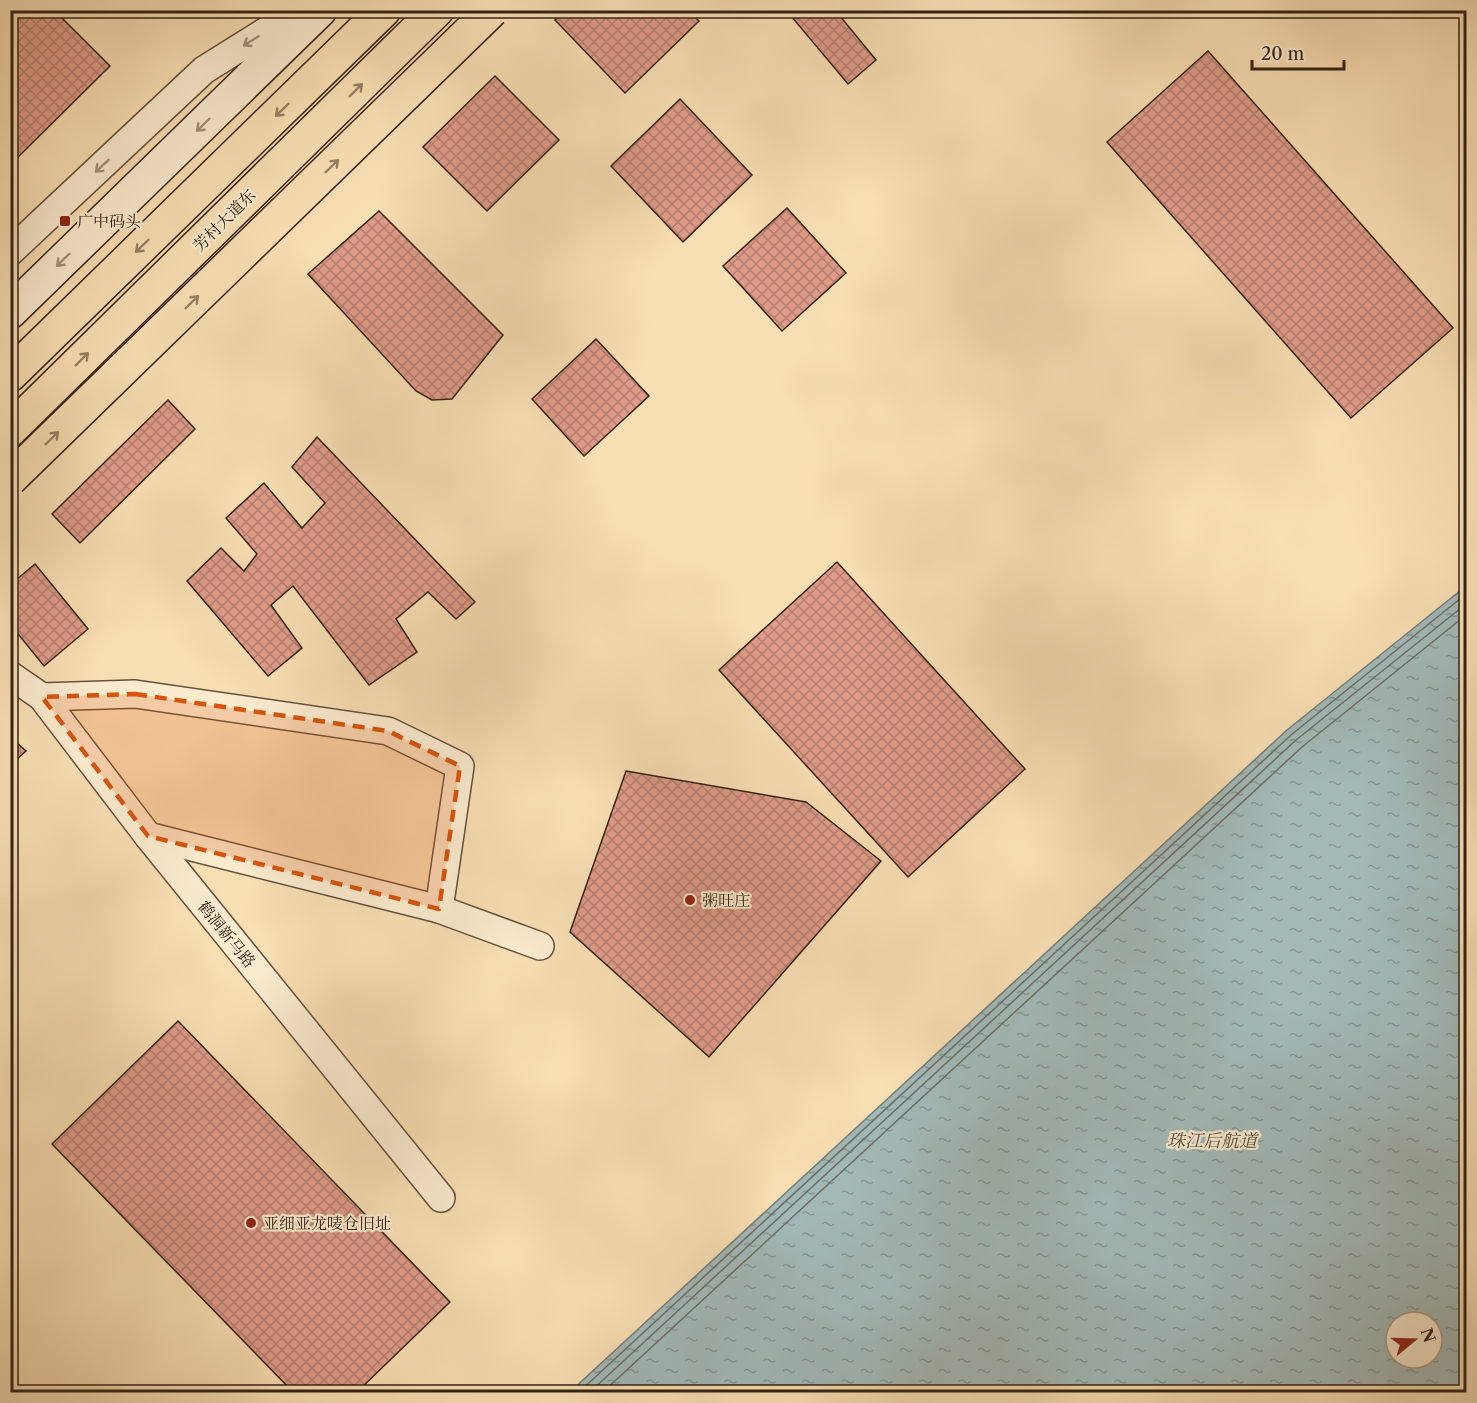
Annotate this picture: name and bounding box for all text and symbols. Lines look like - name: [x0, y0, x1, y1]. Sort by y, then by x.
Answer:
- scale bar: [1252, 33, 1344, 71]
- one-way arrow: [243, 36, 260, 48]
- text: 20 m: [1261, 43, 1305, 65]
- one-way arrow: [348, 83, 363, 97]
- one-way arrow: [274, 103, 289, 117]
- one-way arrow: [196, 117, 211, 132]
- one-way arrow: [95, 159, 110, 173]
- one-way arrow: [325, 159, 340, 173]
- street label: 芳村大道东: [189, 185, 259, 255]
- place label: 广中码头: [77, 211, 141, 231]
- marker: 广中码头: [58, 214, 72, 228]
- one-way arrow: [135, 239, 150, 254]
- one-way arrow: [56, 253, 71, 268]
- one-way arrow: [185, 295, 200, 309]
- one-way arrow: [75, 352, 90, 367]
- one-way arrow: [45, 431, 60, 445]
- place label: 粥旺庄: [702, 890, 750, 910]
- marker: 粥旺庄: [683, 893, 697, 907]
- street label: 鹤洞新马路: [194, 897, 260, 971]
- water label: 珠江后航道: [1167, 1130, 1260, 1152]
- place label: 亚细亚龙唛仓旧址: [263, 1213, 391, 1233]
- marker: 亚细亚龙唛仓旧址: [244, 1216, 258, 1230]
- north arrow: [1384, 1310, 1444, 1370]
- text: N: [1416, 1325, 1440, 1345]

